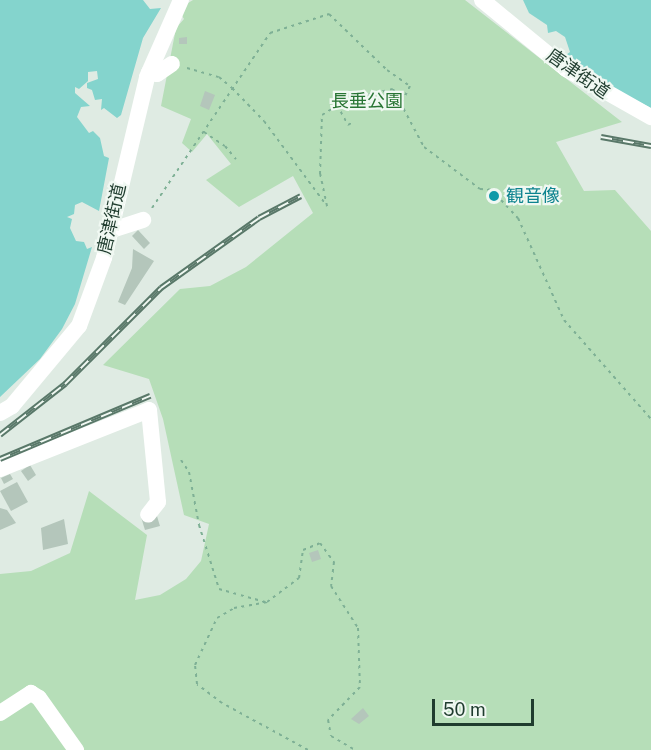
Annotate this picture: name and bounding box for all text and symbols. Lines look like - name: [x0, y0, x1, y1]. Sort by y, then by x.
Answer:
- street label: 唐津街道: [542, 45, 614, 103]
- park label: 長垂公園: [331, 90, 403, 112]
- street label: 唐津街道: [93, 181, 131, 257]
- place label: 観音像: [506, 185, 560, 207]
- marker: 観音像: [487, 189, 501, 203]
- scale bar: [435, 687, 537, 725]
- text: 50 m: [443, 699, 486, 720]

